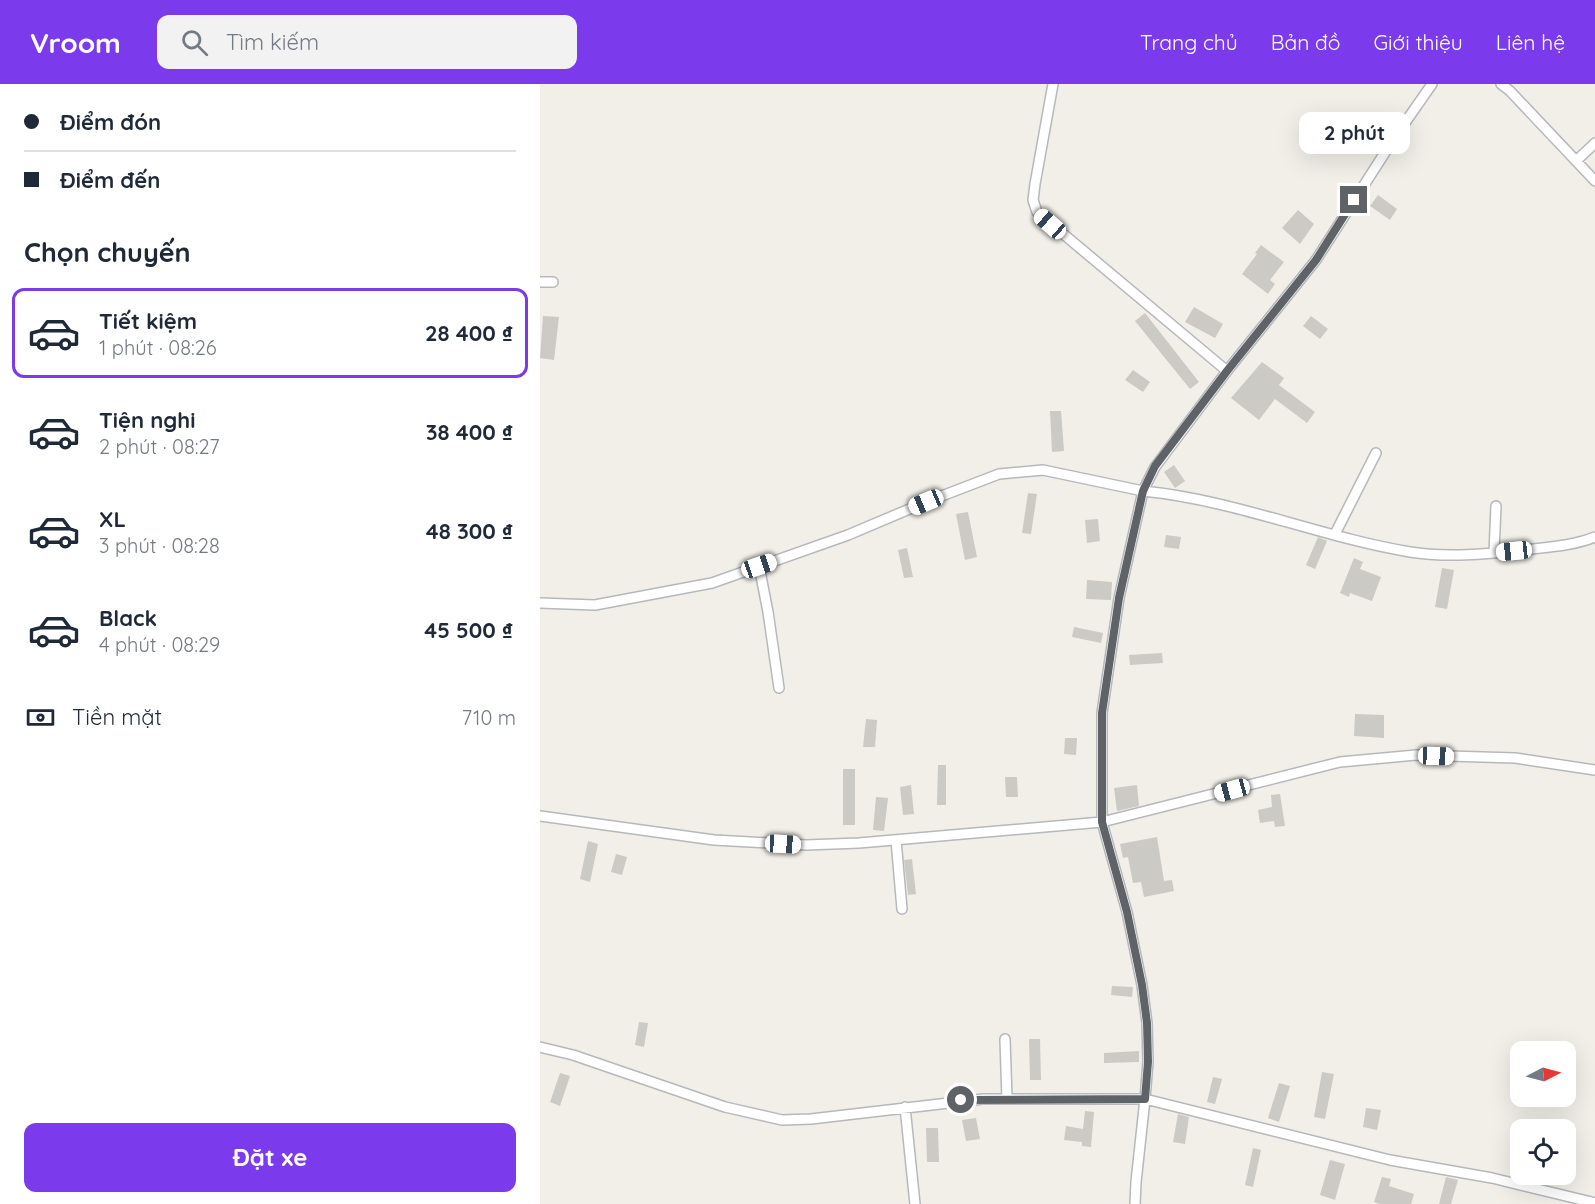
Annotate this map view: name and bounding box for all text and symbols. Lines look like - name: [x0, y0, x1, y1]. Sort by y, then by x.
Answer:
- search box: [157, 15, 577, 69]
- text: Vroom: [30, 25, 121, 60]
- icon: search: [178, 26, 211, 59]
- text: Tìm kiếm: [226, 28, 319, 56]
- text: Trang chủ: [1140, 29, 1238, 55]
- text: Bản đồ: [1271, 29, 1340, 55]
- text: Giới thiệu: [1373, 29, 1463, 55]
- text: Liên hệ: [1496, 29, 1565, 55]
- text: Điểm đón: [60, 108, 161, 136]
- callout: 2 phút: [1298, 113, 1410, 155]
- text: 2 phút: [1324, 120, 1385, 145]
- text: Điểm đến: [60, 166, 160, 194]
- route end: [1340, 186, 1367, 213]
- car: [1031, 205, 1069, 243]
- text: Chọn chuyến: [24, 235, 191, 269]
- icon: car: [27, 306, 81, 360]
- text: Tiết kiệm: [99, 307, 197, 335]
- text: 28 400 ₫: [425, 319, 513, 347]
- text: 1 phút · 08:26: [99, 335, 217, 360]
- icon: car: [27, 405, 81, 459]
- text: Tiện nghi: [99, 406, 195, 434]
- text: 38 400 ₫: [426, 418, 513, 446]
- text: 2 phút · 08:27: [99, 434, 219, 459]
- car: [906, 487, 946, 517]
- icon: car: [27, 504, 81, 558]
- text: XL: [99, 505, 126, 533]
- text: 48 300 ₫: [426, 517, 513, 545]
- text: 3 phút · 08:28: [99, 533, 220, 558]
- car: [1495, 540, 1533, 562]
- car: [739, 552, 779, 580]
- icon: car: [27, 603, 81, 657]
- text: Black: [99, 604, 157, 632]
- text: 45 500 ₫: [424, 616, 513, 644]
- text: 4 phút · 08:29: [99, 632, 220, 657]
- icon: cash: [24, 701, 57, 734]
- text: Tiền mặt: [72, 703, 162, 731]
- text: 710 m: [462, 705, 516, 730]
- car: [1418, 746, 1454, 766]
- car: [1212, 777, 1252, 803]
- car: [765, 834, 801, 854]
- north arrow: [1510, 1041, 1576, 1107]
- map controls: [1510, 1041, 1576, 1185]
- route start: [947, 1086, 974, 1113]
- button: locate: [1510, 1119, 1576, 1185]
- button: Đặt xe: [24, 1123, 516, 1192]

